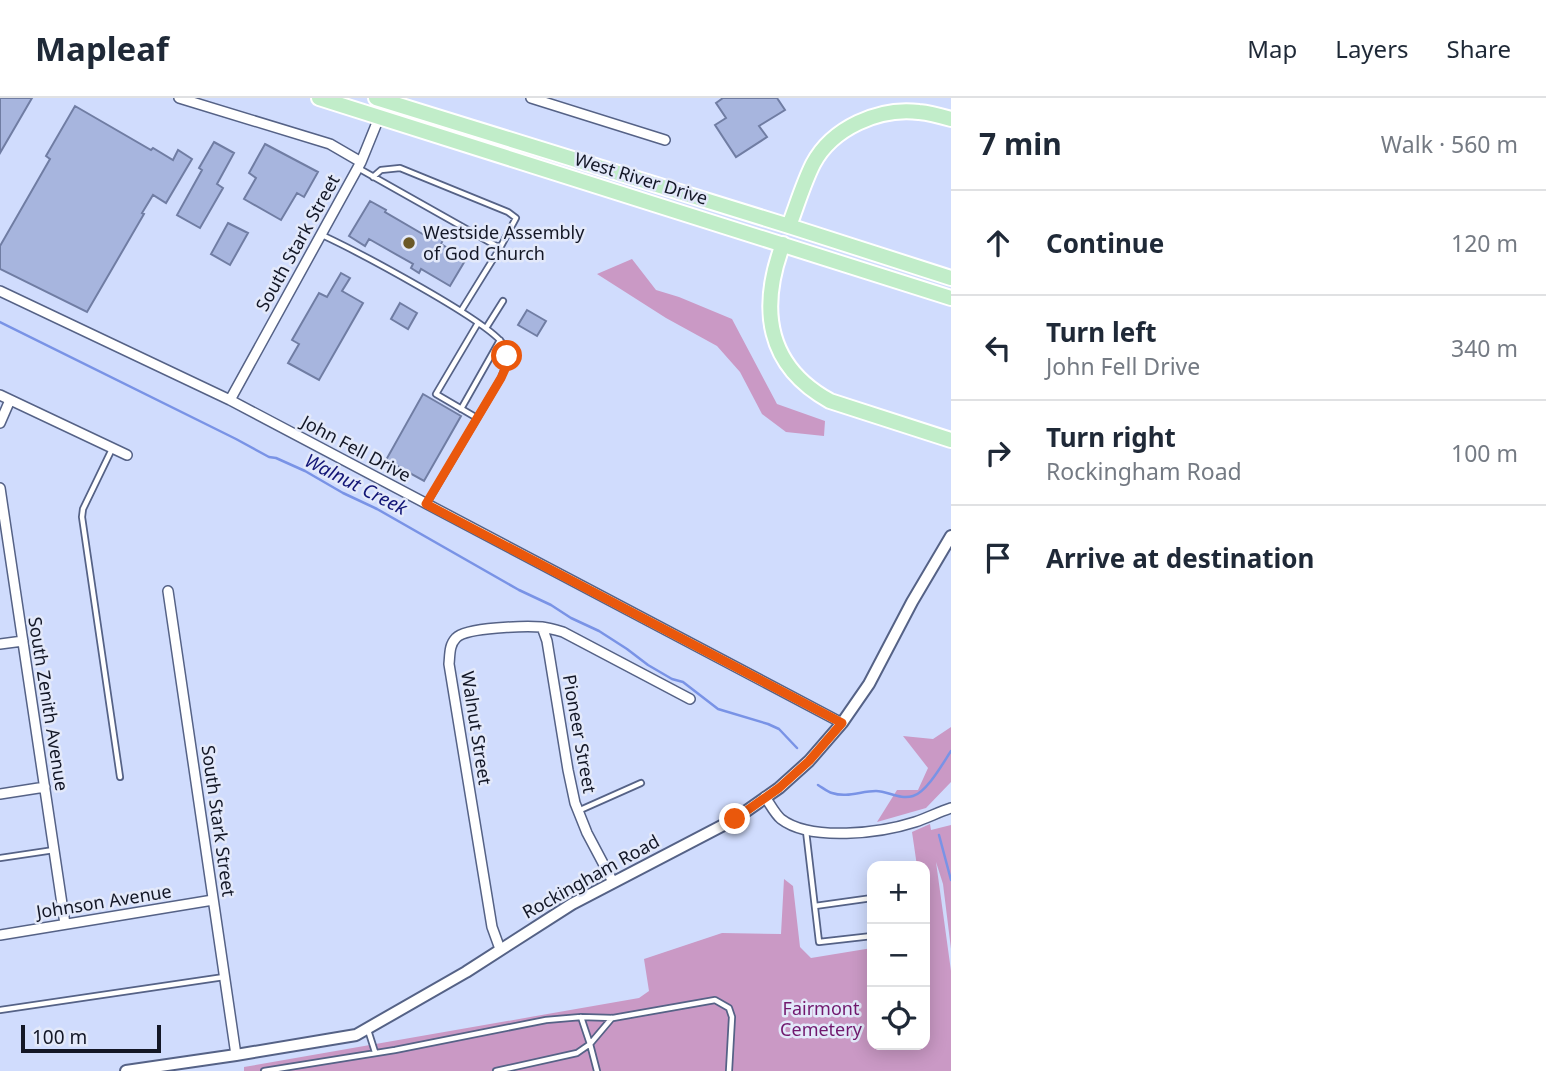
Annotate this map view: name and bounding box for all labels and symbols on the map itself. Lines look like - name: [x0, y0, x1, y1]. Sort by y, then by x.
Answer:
- street label: West River Drive: [572, 146, 711, 210]
- street label: South Stark Street: [250, 170, 345, 315]
- place label: Westside Assembly of God Church: [423, 220, 585, 265]
- marker: Westside Assembly of God Church: [401, 235, 417, 251]
- route start: [491, 340, 522, 371]
- street label: John Fell Drive: [296, 408, 415, 487]
- water label: Walnut Creek: [300, 447, 412, 521]
- street label: South Zenith Avenue: [23, 615, 75, 793]
- street label: Walnut Street: [456, 669, 498, 787]
- street label: Pioneer Street: [558, 673, 602, 796]
- street label: South Stark Street: [196, 744, 242, 899]
- route end: [719, 803, 750, 834]
- street label: Rockingham Road: [518, 829, 663, 924]
- street label: Johnson Avenue: [33, 878, 173, 924]
- park label: Fairmont Cemetery: [780, 996, 863, 1041]
- scale bar: [21, 1022, 161, 1054]

